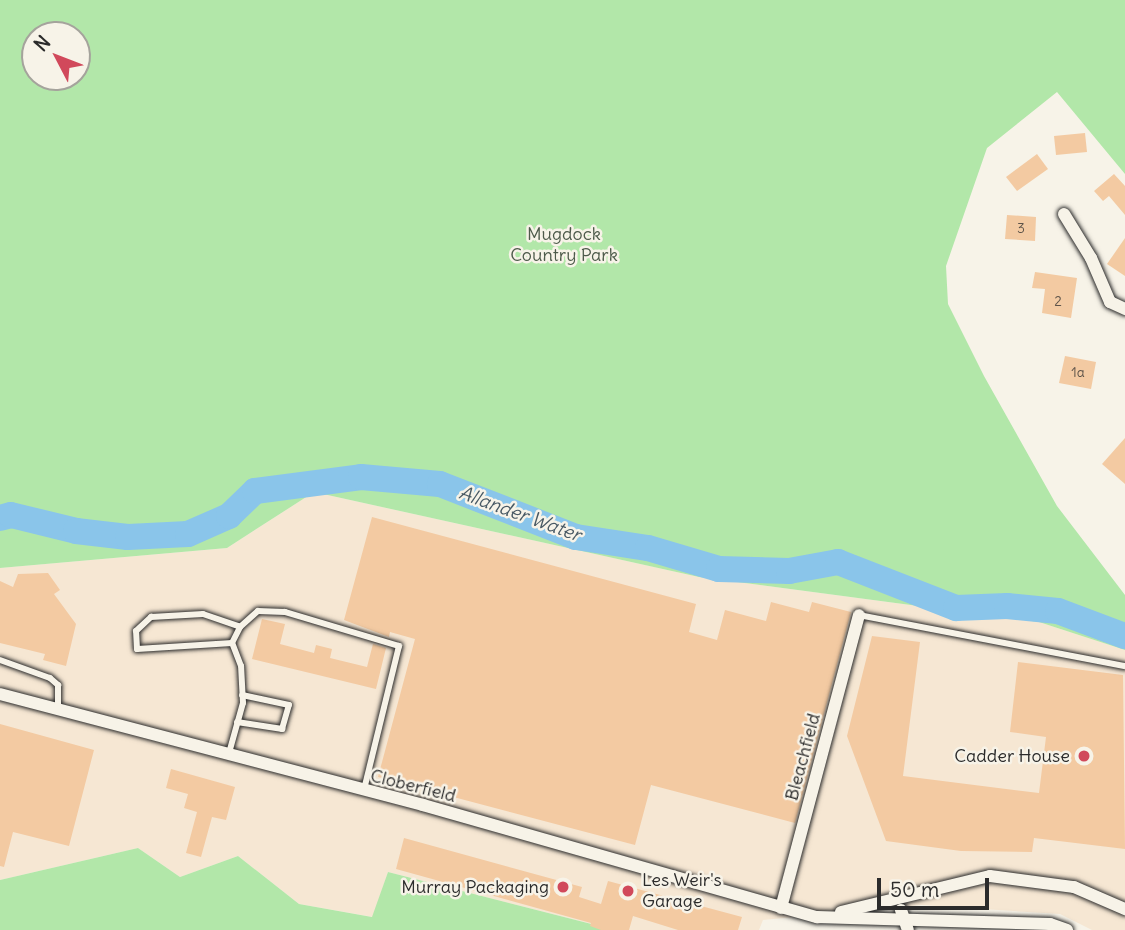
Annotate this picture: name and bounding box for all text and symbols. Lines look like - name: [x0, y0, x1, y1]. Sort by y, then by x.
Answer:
- north arrow: [21, 21, 91, 91]
- text: N: [29, 30, 55, 56]
- house number: 3: [1017, 220, 1025, 236]
- park label: Mugdock Country Park: [510, 224, 618, 266]
- house number: 2: [1054, 293, 1062, 309]
- house number: 1a: [1071, 364, 1085, 380]
- water label: Allander Water: [456, 481, 584, 547]
- street label: Bleachfield: [781, 711, 825, 803]
- place label: Cadder House: [954, 745, 1070, 767]
- marker: Cadder House: [1076, 748, 1092, 764]
- street label: Cloberfield: [368, 765, 458, 807]
- scale bar: [880, 864, 992, 908]
- place label: Les Weir's Garage: [642, 870, 722, 912]
- place label: Murray Packaging: [401, 876, 549, 898]
- text: 50 m: [890, 876, 939, 903]
- marker: Murray Packaging: [555, 879, 571, 895]
- marker: Les Weir's Garage: [620, 883, 636, 899]

